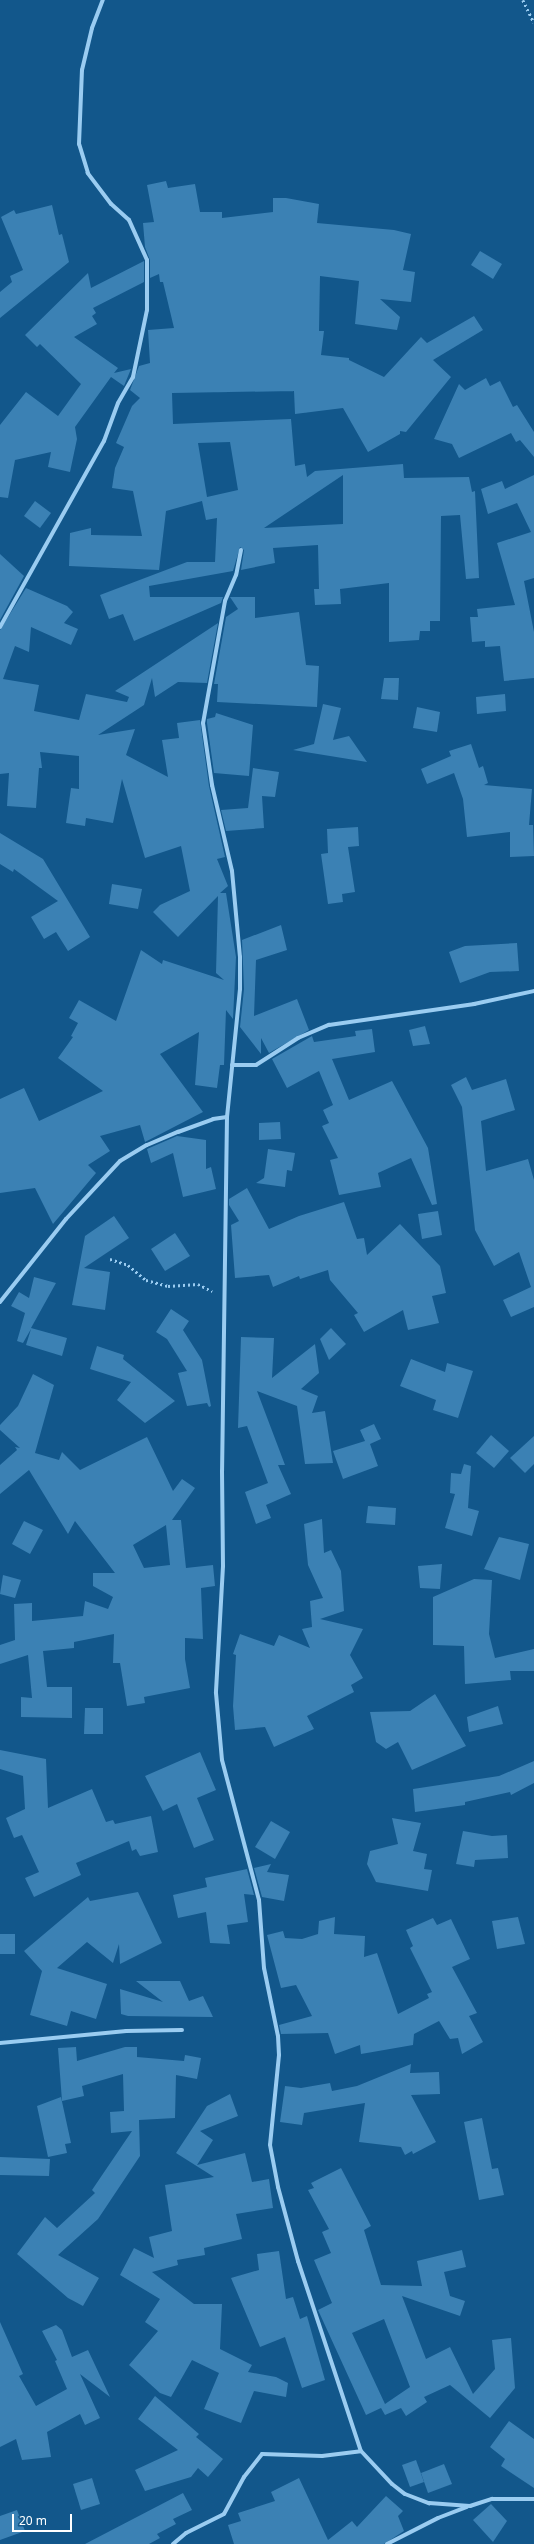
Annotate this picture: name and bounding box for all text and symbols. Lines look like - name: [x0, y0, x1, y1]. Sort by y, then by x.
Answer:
- scale bar: [14, 2506, 74, 2532]
- text: 20 m: [19, 2512, 47, 2529]

